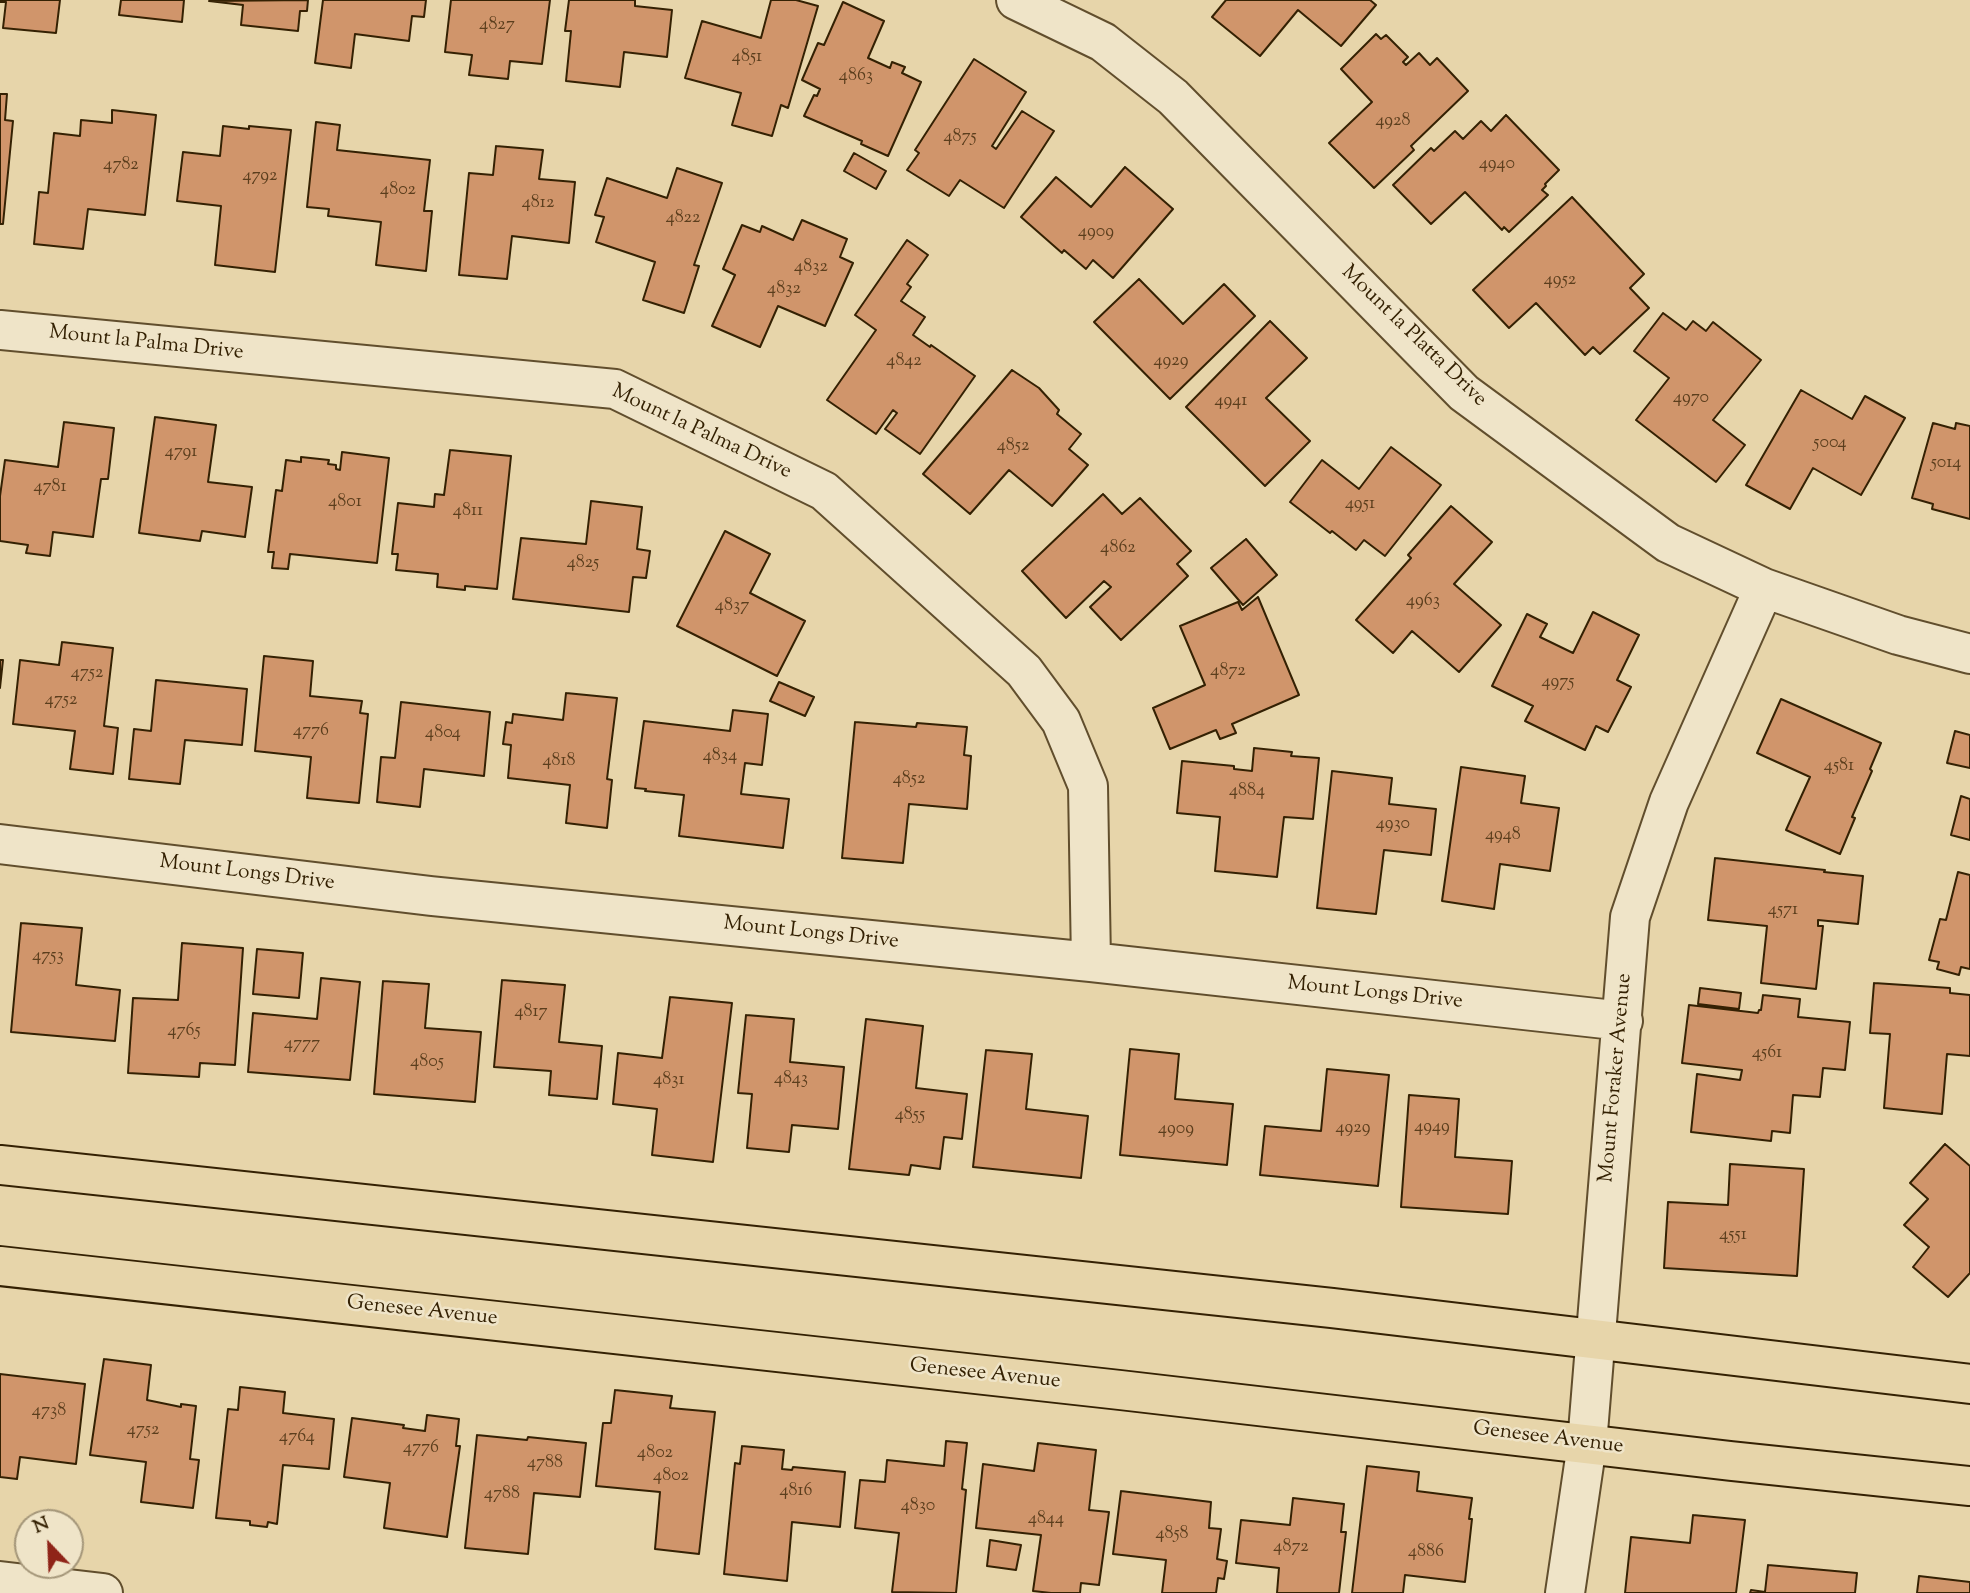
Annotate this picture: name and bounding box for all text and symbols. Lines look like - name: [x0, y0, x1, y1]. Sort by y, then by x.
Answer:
- house number: 4827: [479, 15, 515, 37]
- house number: 4851: [732, 47, 762, 69]
- house number: 4863: [839, 66, 873, 88]
- house number: 4928: [1375, 111, 1411, 133]
- house number: 4875: [943, 127, 977, 149]
- house number: 4940: [1479, 154, 1515, 176]
- house number: 4782: [103, 155, 139, 177]
- house number: 4792: [243, 166, 277, 188]
- house number: 4802: [380, 180, 416, 202]
- house number: 4812: [522, 193, 554, 215]
- house number: 4822: [666, 208, 700, 230]
- house number: 4909: [1078, 222, 1114, 244]
- house number: 4832: [794, 257, 828, 279]
- street label: Mount la Platta Drive: [1335, 261, 1491, 413]
- house number: 4952: [1544, 270, 1576, 292]
- house number: 4832: [767, 279, 801, 301]
- street label: Mount la Palma Drive: [47, 321, 245, 367]
- house number: 4842: [886, 351, 922, 373]
- house number: 4929: [1154, 351, 1188, 373]
- street label: Mount la Palma Drive: [607, 380, 795, 486]
- house number: 4970: [1673, 388, 1709, 410]
- house number: 4941: [1215, 391, 1247, 413]
- house number: 5004: [1813, 433, 1847, 455]
- house number: 4852: [997, 436, 1029, 458]
- house number: 4791: [165, 442, 197, 464]
- house number: 5014: [1931, 453, 1961, 475]
- house number: 4781: [33, 477, 67, 499]
- house number: 4801: [328, 492, 362, 514]
- house number: 4951: [1345, 494, 1375, 516]
- house number: 4811: [453, 501, 483, 523]
- house number: 4862: [1100, 538, 1136, 560]
- house number: 4825: [567, 553, 599, 575]
- house number: 4963: [1406, 591, 1440, 613]
- house number: 4837: [715, 596, 749, 618]
- house number: 4872: [1210, 661, 1246, 683]
- house number: 4752: [71, 663, 103, 685]
- house number: 4975: [1542, 672, 1574, 694]
- house number: 4752: [45, 690, 77, 712]
- house number: 4776: [293, 721, 329, 743]
- house number: 4804: [425, 723, 461, 745]
- house number: 4834: [703, 746, 737, 768]
- house number: 4818: [542, 751, 576, 773]
- house number: 4581: [1824, 756, 1854, 778]
- house number: 4852: [893, 769, 925, 791]
- house number: 4884: [1229, 781, 1265, 803]
- house number: 4930: [1376, 814, 1410, 836]
- house number: 4948: [1485, 825, 1521, 847]
- street label: Mount Longs Drive: [158, 851, 336, 897]
- house number: 4571: [1768, 900, 1798, 922]
- street label: Mount Longs Drive: [722, 912, 900, 956]
- house number: 4753: [32, 946, 64, 968]
- street label: Mount Longs Drive: [1286, 972, 1464, 1016]
- street label: Mount Foraker Avenue: [1595, 972, 1639, 1184]
- house number: 4817: [514, 1002, 548, 1024]
- house number: 4765: [167, 1021, 201, 1043]
- house number: 4777: [284, 1034, 320, 1056]
- house number: 4561: [1752, 1043, 1782, 1065]
- house number: 4805: [410, 1052, 444, 1074]
- house number: 4843: [774, 1069, 808, 1091]
- house number: 4831: [653, 1070, 685, 1092]
- house number: 4855: [895, 1105, 925, 1127]
- house number: 4949: [1414, 1117, 1450, 1139]
- house number: 4929: [1336, 1118, 1370, 1140]
- house number: 4909: [1158, 1119, 1194, 1141]
- house number: 4551: [1719, 1225, 1747, 1247]
- street label: Genesee Avenue: [345, 1292, 499, 1332]
- street label: Genesee Avenue: [908, 1355, 1062, 1395]
- house number: 4738: [32, 1401, 66, 1423]
- street label: Genesee Avenue: [1471, 1417, 1625, 1461]
- house number: 4752: [127, 1420, 159, 1442]
- house number: 4764: [279, 1427, 315, 1449]
- house number: 4776: [403, 1438, 439, 1460]
- house number: 4802: [637, 1443, 673, 1465]
- house number: 4788: [527, 1453, 563, 1475]
- house number: 4802: [653, 1466, 689, 1488]
- house number: 4816: [779, 1481, 813, 1503]
- house number: 4788: [484, 1484, 520, 1506]
- house number: 4830: [901, 1496, 935, 1518]
- north arrow: [14, 1509, 84, 1579]
- house number: 4844: [1028, 1509, 1064, 1531]
- text: N: [29, 1511, 54, 1541]
- house number: 4858: [1155, 1524, 1189, 1546]
- house number: 4872: [1273, 1537, 1309, 1559]
- house number: 4886: [1408, 1542, 1444, 1564]

